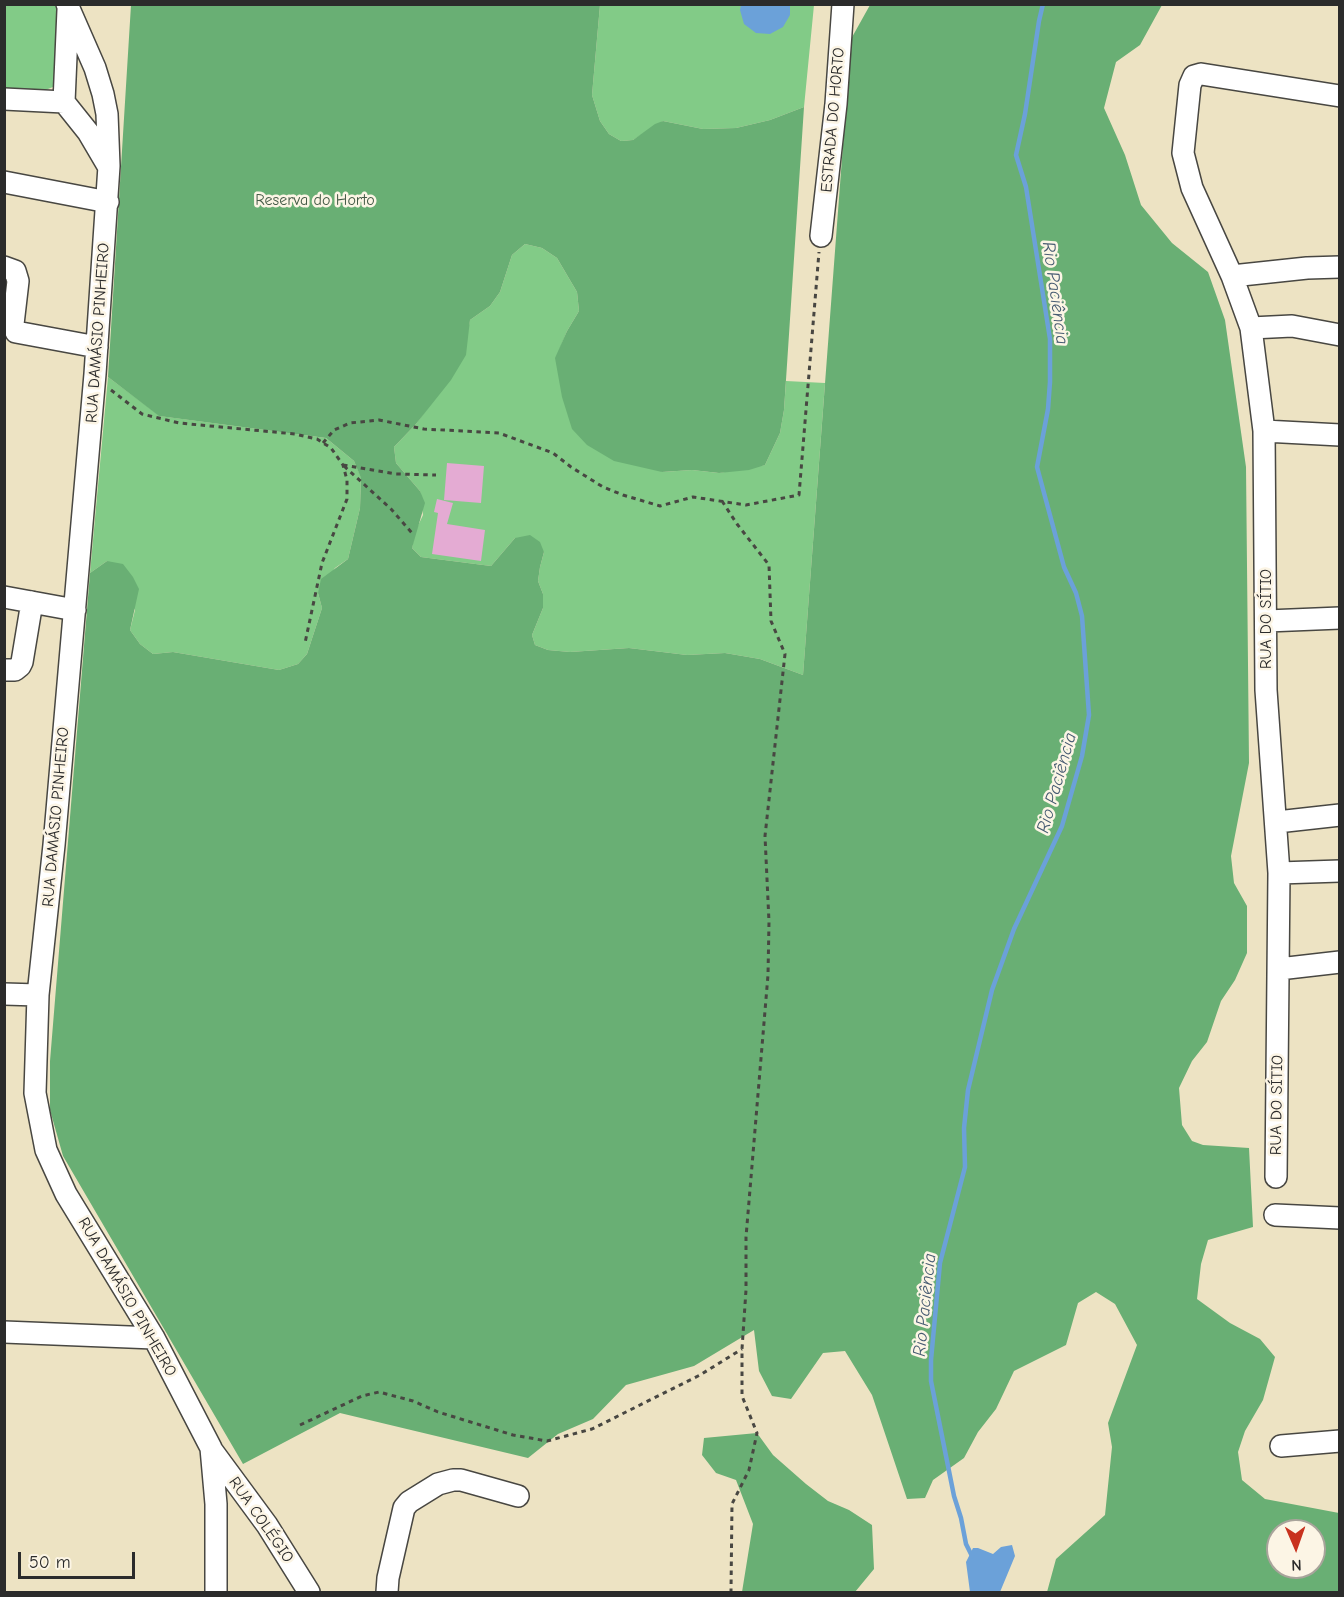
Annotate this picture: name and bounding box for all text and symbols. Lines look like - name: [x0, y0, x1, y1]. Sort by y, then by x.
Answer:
- street label: ESTRADA DO HORTO: [817, 47, 849, 193]
- park label: Reserva do Horto: [255, 190, 375, 210]
- water label: Rio Paciência: [1037, 240, 1073, 346]
- street label: RUA DAMÁSIO PINHEIRO: [82, 242, 114, 424]
- street label: RUA DO SÍTIO: [1256, 569, 1276, 669]
- street label: RUA DAMÁSIO PINHEIRO: [39, 726, 73, 908]
- water label: Rio Paciência: [1032, 730, 1082, 836]
- street label: RUA DO SÍTIO: [1267, 1055, 1287, 1155]
- street label: RUA DAMÁSIO PINHEIRO: [74, 1214, 180, 1380]
- water label: Rio Paciência: [909, 1252, 941, 1358]
- street label: RUA COLÉGIO: [224, 1473, 298, 1567]
- north arrow: [1266, 1519, 1326, 1579]
- scale bar: [21, 1540, 138, 1578]
- text: 50 m: [29, 1552, 71, 1573]
- text: N: [1291, 1556, 1302, 1574]

